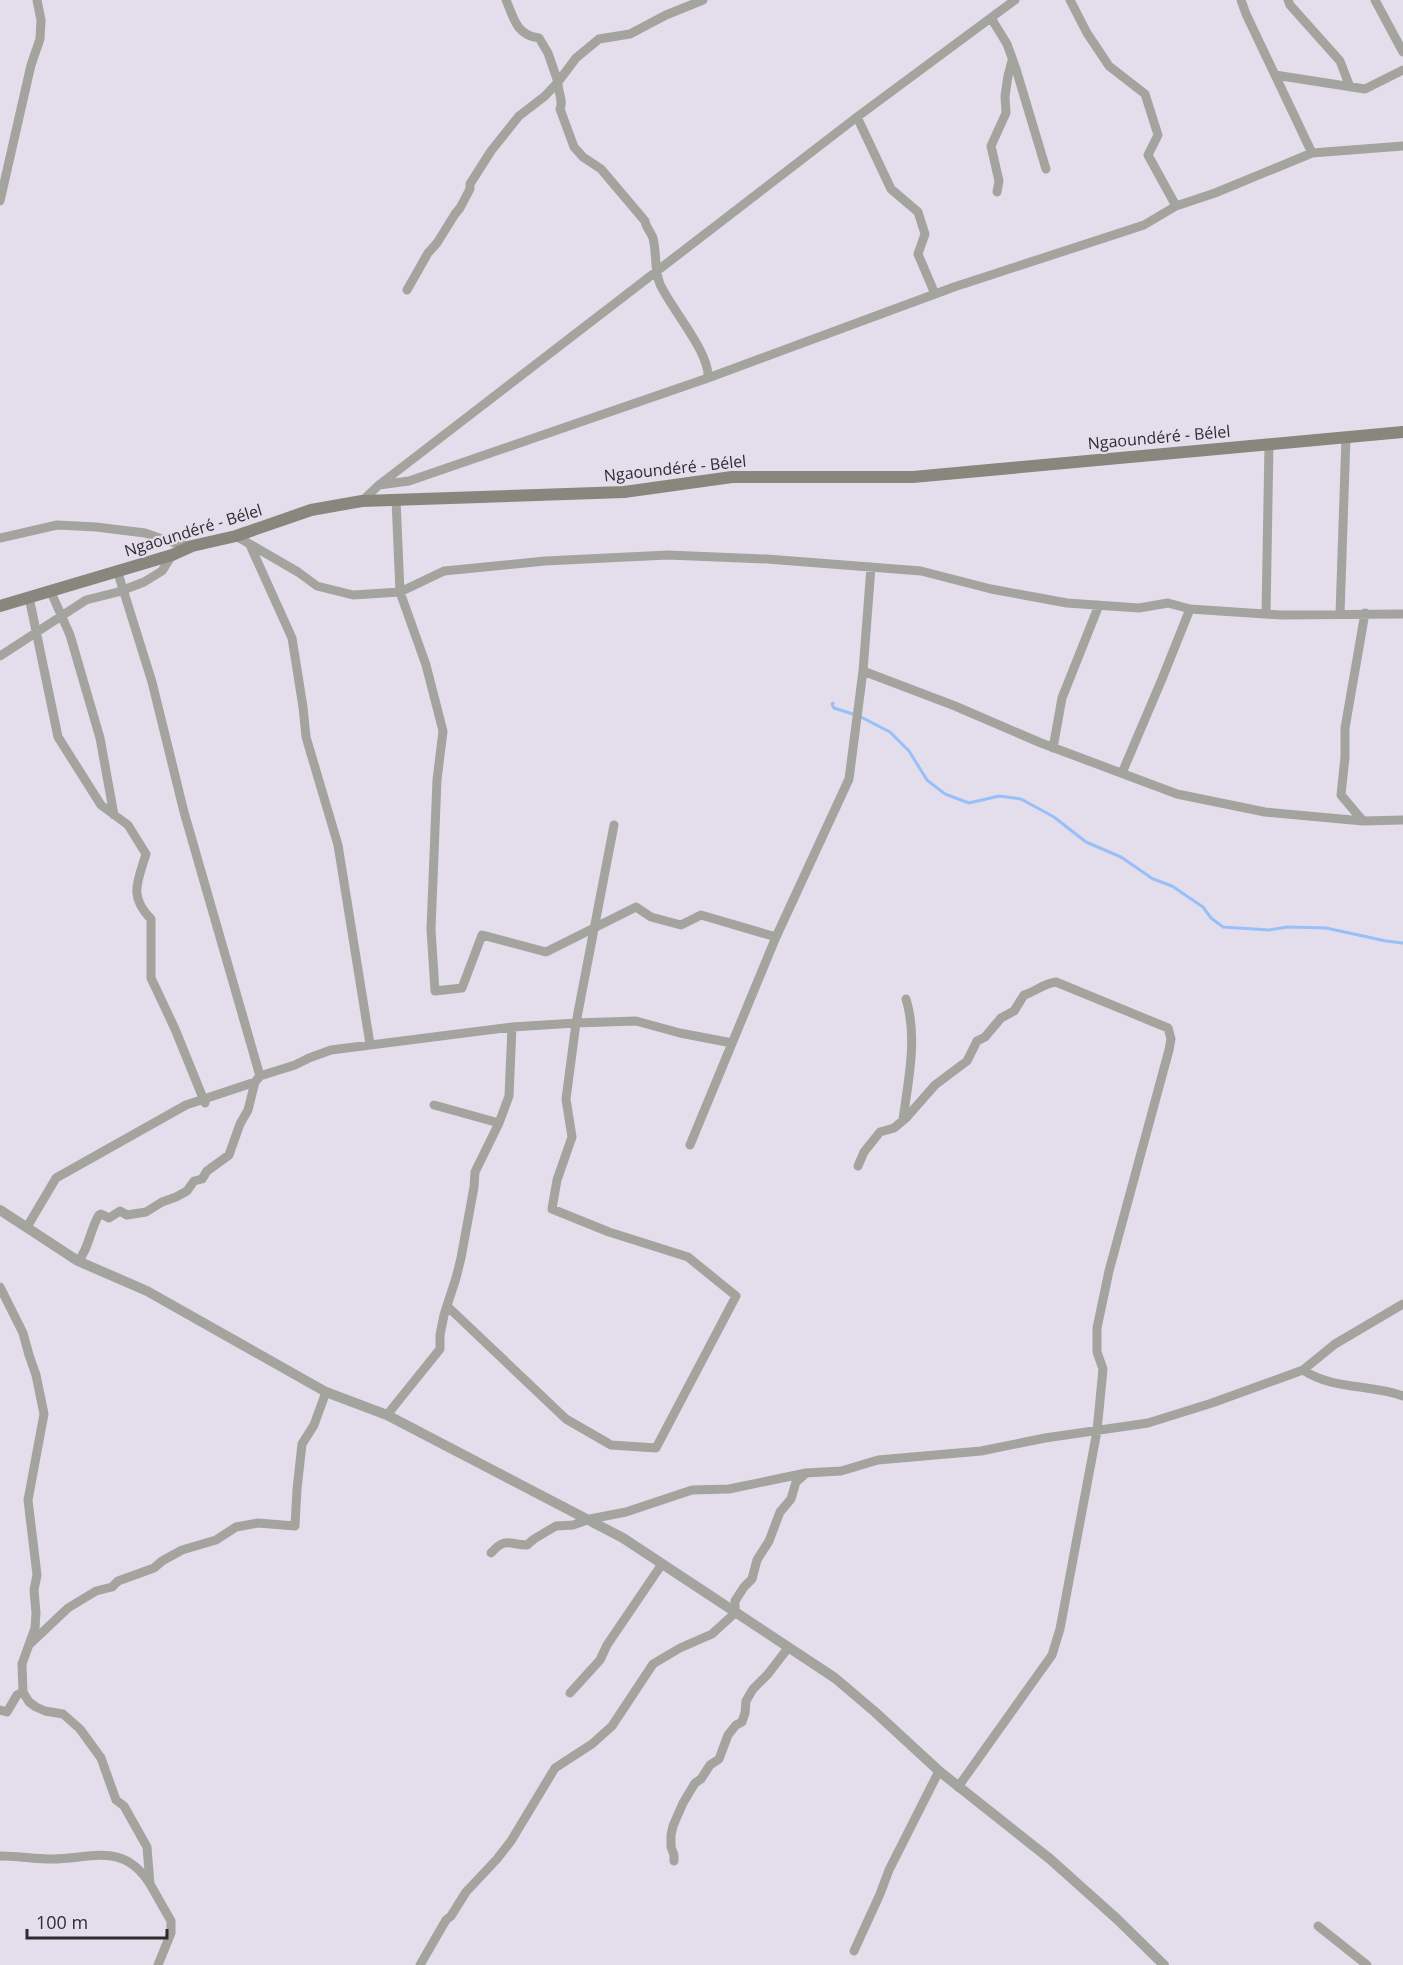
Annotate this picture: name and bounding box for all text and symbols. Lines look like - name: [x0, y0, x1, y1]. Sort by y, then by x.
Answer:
- street label: Ngaoundéré - Bélel: [1087, 420, 1231, 454]
- street label: Ngaoundéré - Bélel: [603, 450, 747, 486]
- street label: Ngaoundéré - Bélel: [121, 499, 265, 561]
- scale bar: [27, 1902, 166, 1940]
- text: 100 m: [36, 1910, 88, 1934]

